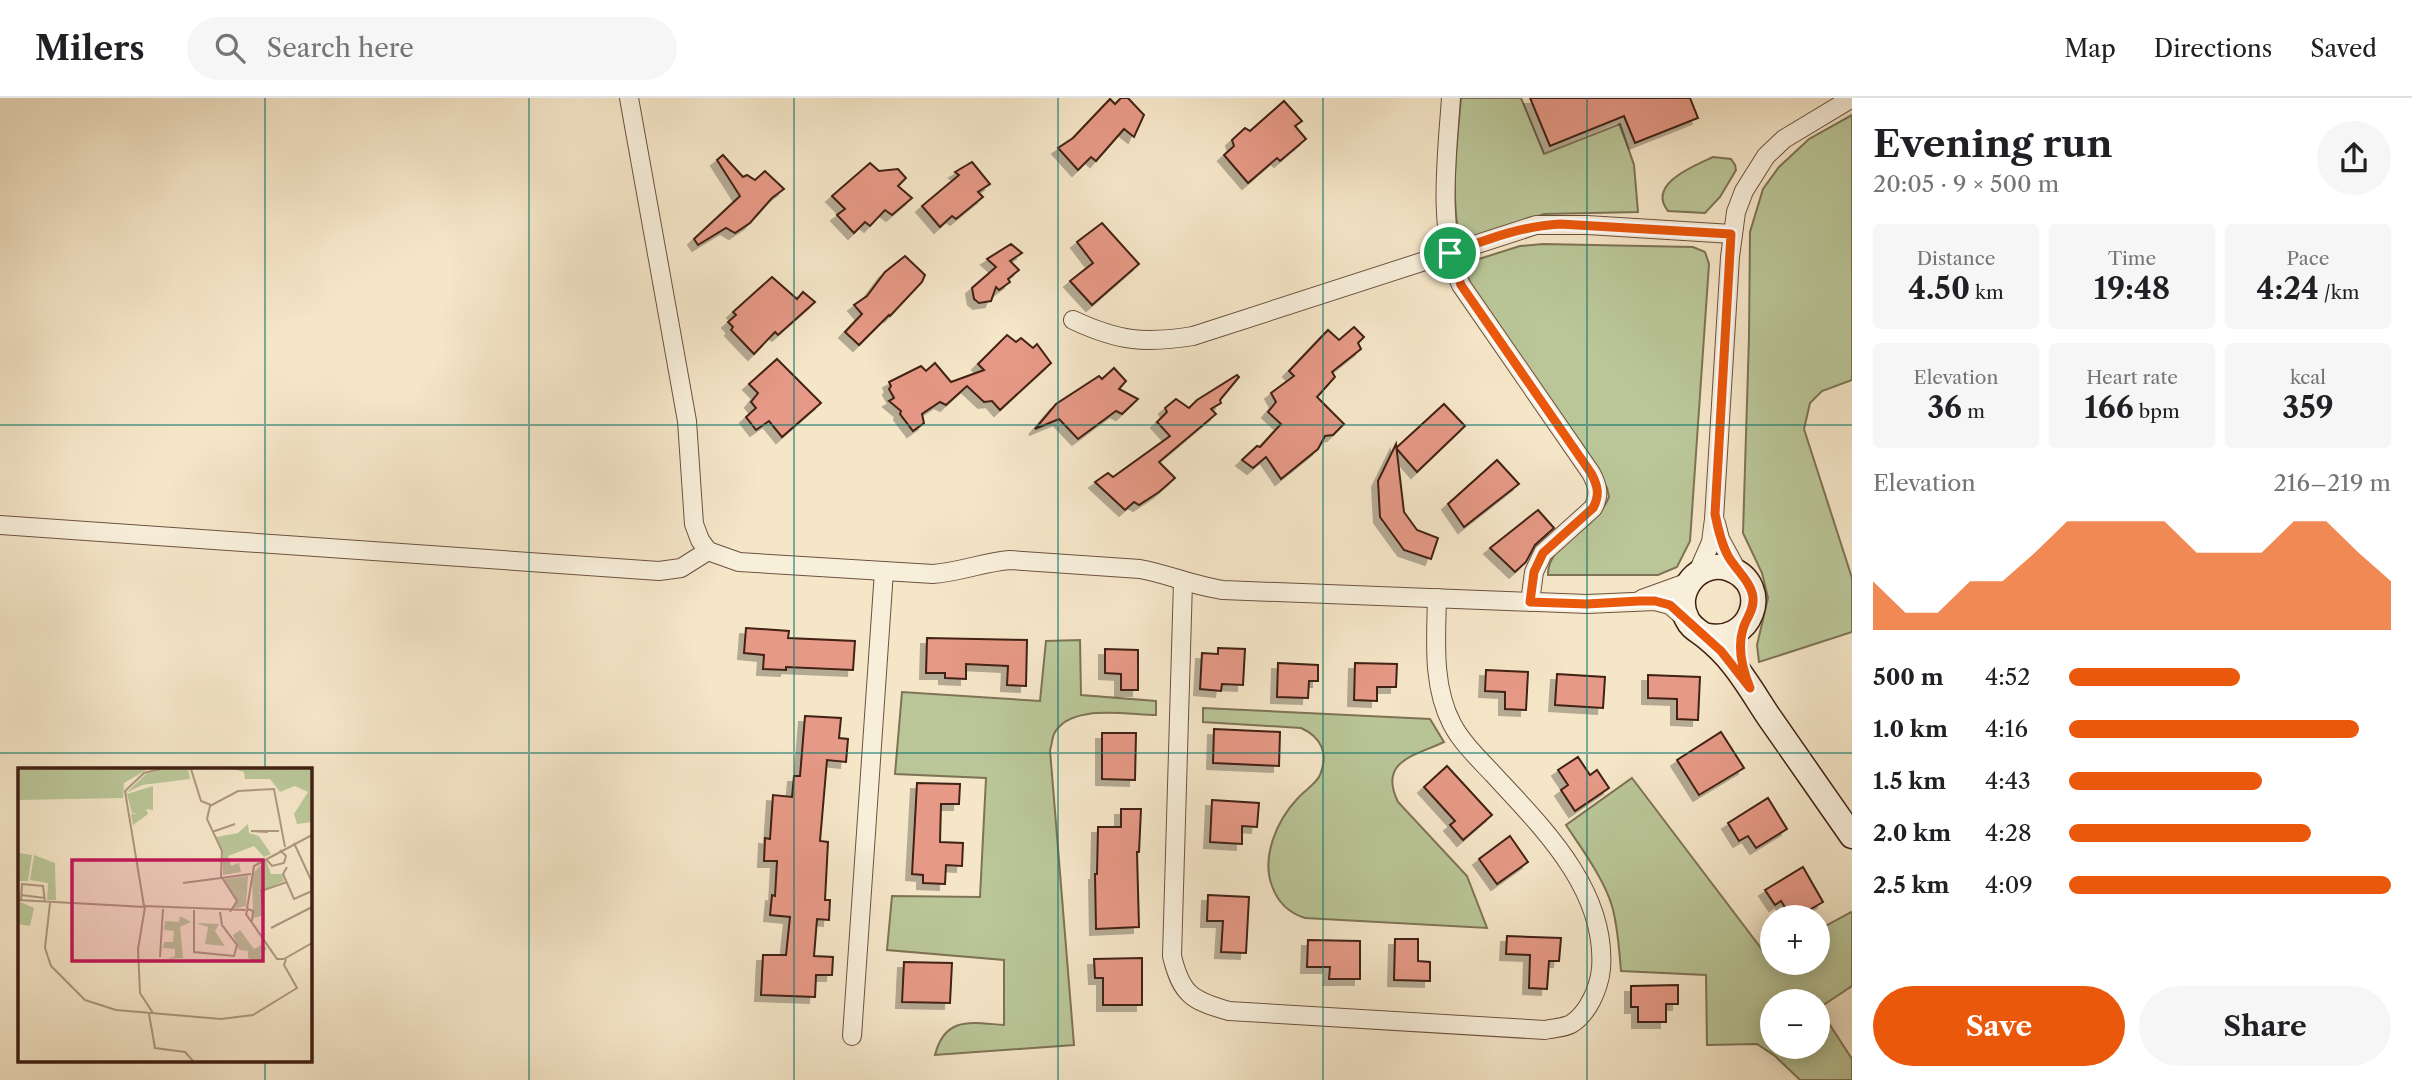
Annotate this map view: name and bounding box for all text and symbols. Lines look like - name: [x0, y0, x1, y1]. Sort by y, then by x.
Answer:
- search box: [187, 17, 677, 80]
- text: Milers: [35, 28, 145, 69]
- icon: search: [211, 29, 249, 67]
- text: Search here: [267, 32, 414, 64]
- text: Map: [2064, 34, 2116, 63]
- text: Directions: [2154, 34, 2272, 63]
- text: Saved: [2310, 34, 2377, 63]
- text: Evening run: [1873, 120, 2113, 167]
- button: share: [2317, 121, 2391, 195]
- text: 20:05 · 9 × 500 m: [1873, 170, 2059, 198]
- pin: [1420, 223, 1480, 283]
- icon: arrive: [1431, 234, 1469, 272]
- text: Distance: [1917, 247, 1995, 270]
- text: Time: [2108, 247, 2156, 270]
- text: Pace: [2287, 247, 2329, 270]
- text: 4.50: [1908, 270, 1970, 307]
- text: 19:48: [2094, 270, 2170, 307]
- text: 4:24: [2257, 270, 2319, 307]
- text: km: [1970, 281, 2004, 304]
- text: /km: [2319, 281, 2359, 304]
- text: Elevation: [1914, 366, 1998, 389]
- text: Heart rate: [2086, 366, 2178, 389]
- text: kcal: [2290, 366, 2326, 389]
- text: 36: [1927, 389, 1962, 426]
- text: 166: [2084, 389, 2134, 426]
- text: 359: [2282, 389, 2334, 426]
- text: m: [1962, 400, 1985, 423]
- text: bpm: [2134, 400, 2180, 423]
- text: Elevation: [1873, 469, 1976, 497]
- text: 216–219 m: [2274, 469, 2391, 497]
- text: 500 m: [1873, 663, 1944, 691]
- text: 4:52: [1985, 663, 2030, 691]
- text: 1.0 km: [1873, 715, 1948, 743]
- text: 4:16: [1985, 715, 2028, 743]
- text: 1.5 km: [1873, 767, 1946, 795]
- text: 4:43: [1985, 767, 2031, 795]
- inset map: [18, 768, 312, 1062]
- text: 2.0 km: [1873, 819, 1951, 847]
- text: 4:28: [1985, 819, 2032, 847]
- text: 2.5 km: [1873, 871, 1949, 899]
- text: 4:09: [1985, 871, 2033, 899]
- map controls: [1760, 905, 1830, 1059]
- button: +: [1760, 905, 1830, 975]
- button: Save: [1873, 986, 2125, 1066]
- button: Share: [2139, 986, 2391, 1066]
- button: −: [1760, 989, 1830, 1059]

